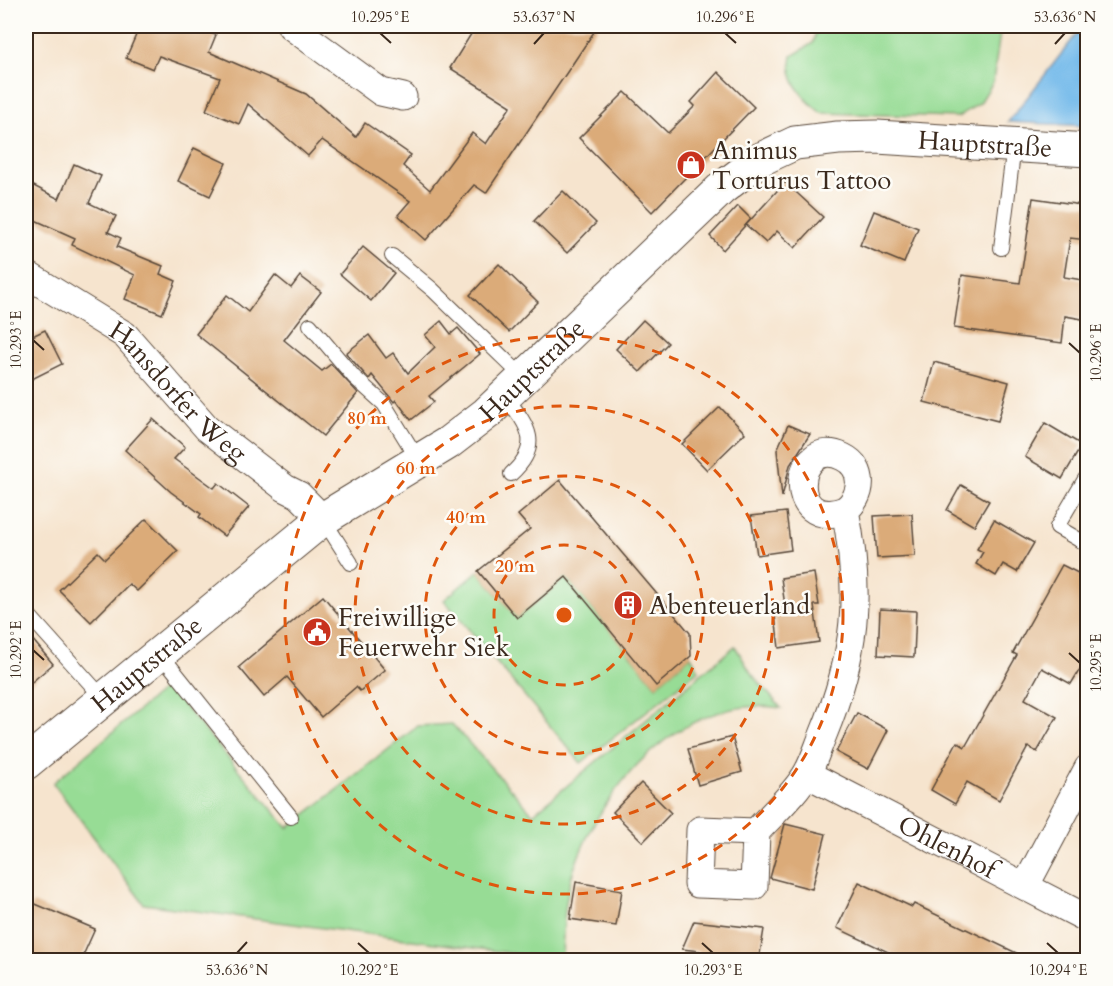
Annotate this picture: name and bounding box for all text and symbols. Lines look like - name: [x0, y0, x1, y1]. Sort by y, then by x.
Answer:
- text: 10.295°E: [350, 7, 410, 27]
- text: 53.637°N: [513, 7, 576, 27]
- text: 10.296°E: [695, 7, 755, 27]
- text: 53.636°N: [1034, 7, 1097, 27]
- street label: Hauptstraße: [917, 123, 1053, 166]
- place label: Animus Torturus Tattoo: [712, 133, 891, 198]
- shop icon: Animus Torturus Tattoo: [675, 149, 707, 181]
- text: 10.293°E: [6, 310, 26, 370]
- street label: Hauptstraße: [472, 311, 593, 429]
- street label: Hansdorfer Weg: [103, 313, 254, 471]
- text: 10.296°E: [1086, 323, 1106, 383]
- text: 80 m: [347, 406, 387, 431]
- text: 60 m: [396, 456, 436, 481]
- text: 40 m: [446, 505, 486, 530]
- text: 20 m: [495, 554, 535, 579]
- place label: Abenteuerland: [649, 588, 810, 623]
- building icon: Abenteuerland: [612, 589, 644, 621]
- place label: Freiwillige Feuerwehr Siek: [338, 600, 510, 665]
- centre of rings: [554, 605, 574, 625]
- street label: Hauptstraße: [84, 608, 210, 721]
- public building icon: Freiwillige Feuerwehr Siek: [301, 616, 333, 648]
- text: 10.292°E: [6, 620, 26, 680]
- text: 10.295°E: [1086, 633, 1106, 693]
- street label: Ohlenhof: [892, 807, 1006, 889]
- text: 53.636°N: [206, 960, 269, 980]
- text: 10.292°E: [339, 960, 399, 980]
- text: 10.293°E: [683, 960, 743, 980]
- text: 10.294°E: [1028, 960, 1088, 980]

